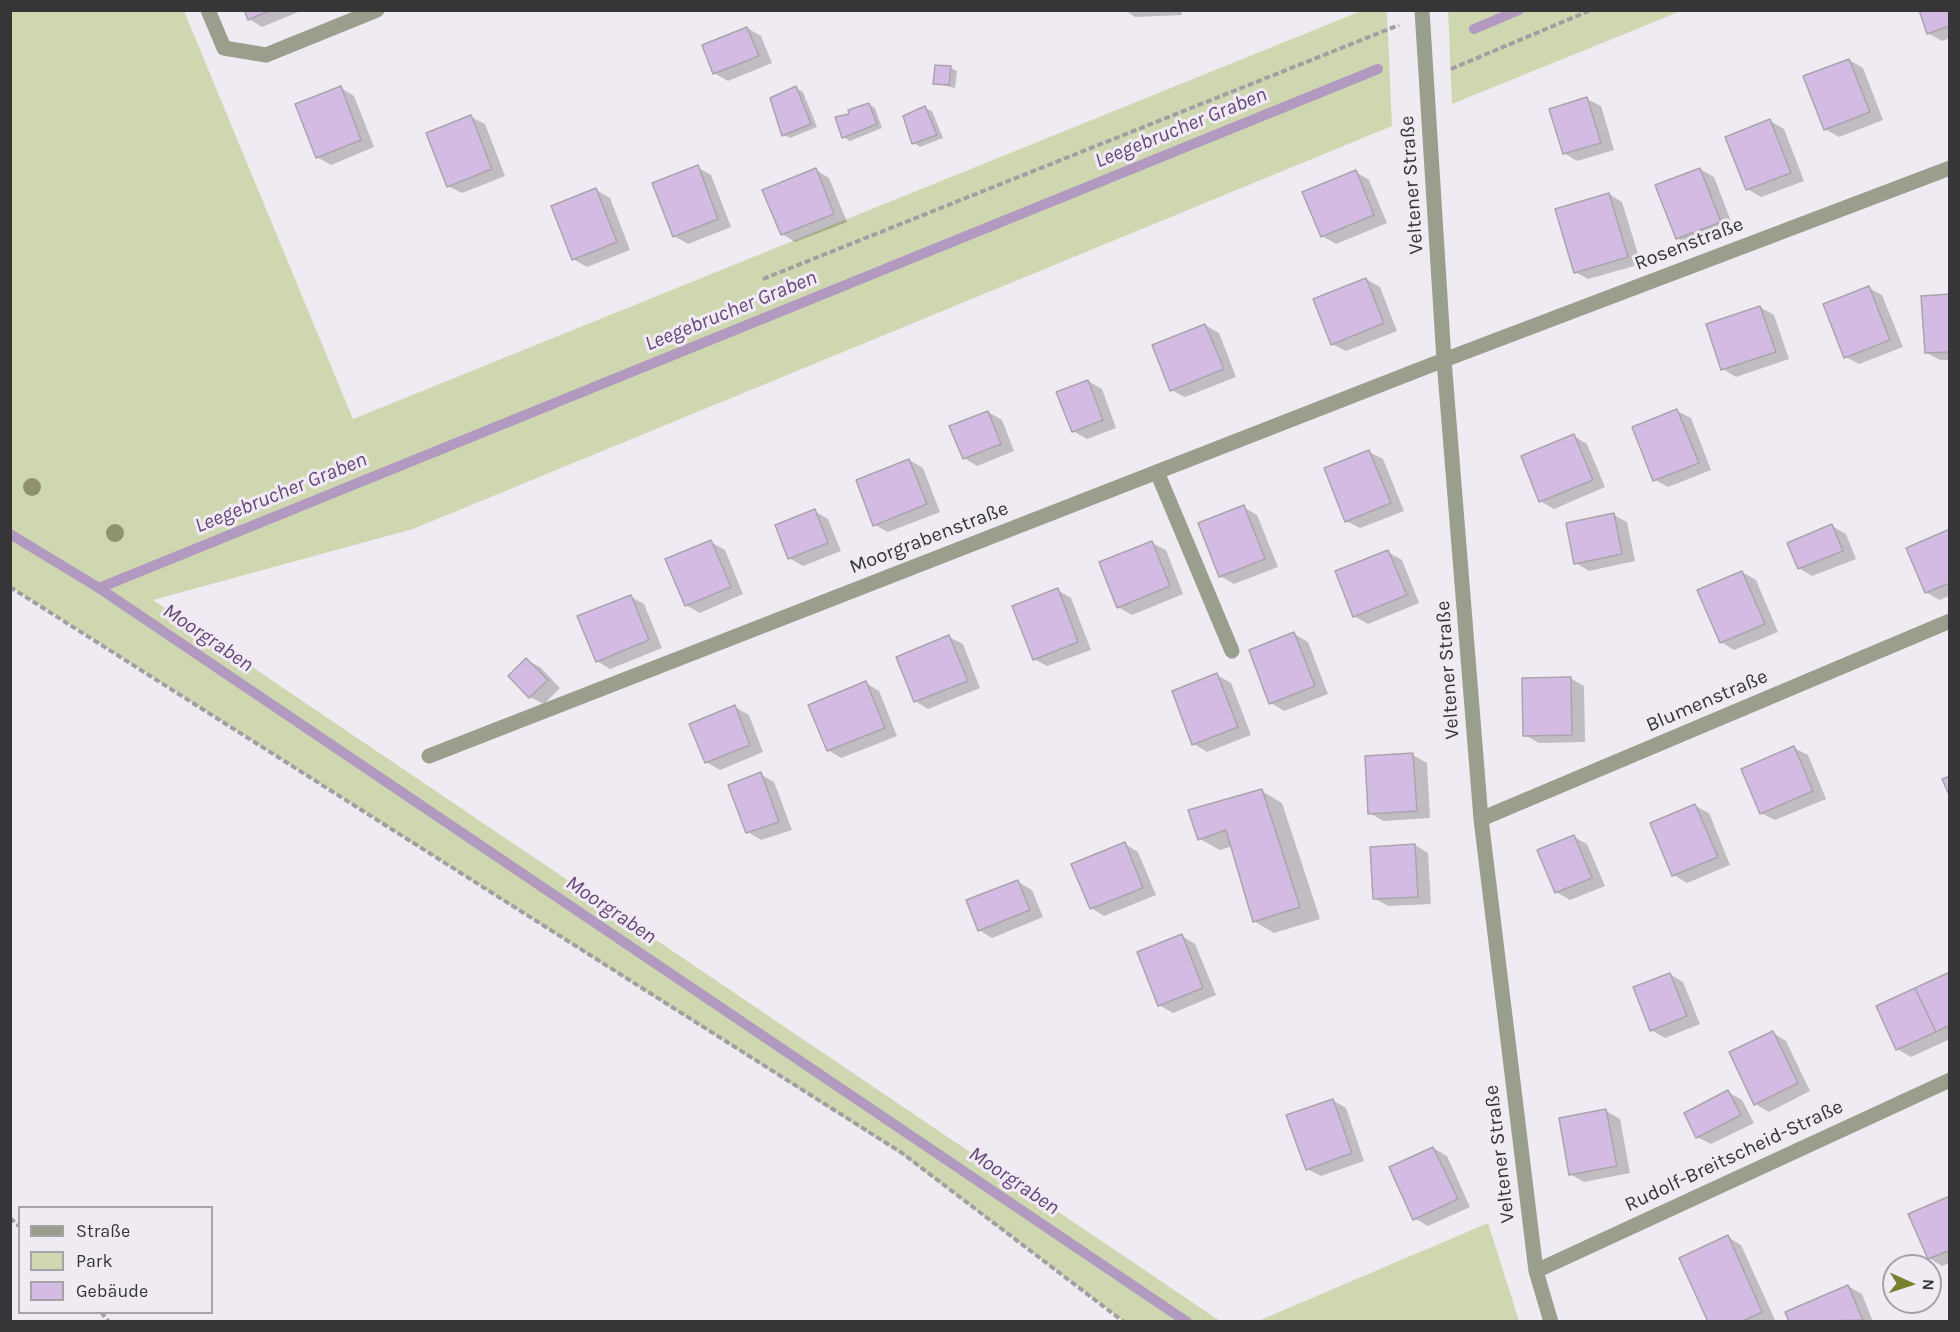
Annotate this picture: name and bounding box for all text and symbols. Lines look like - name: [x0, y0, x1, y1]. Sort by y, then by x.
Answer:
- water label: Leegebrucher Graben: [1091, 82, 1271, 174]
- street label: Veltener Straße: [1395, 115, 1429, 255]
- street label: Rosenstraße: [1631, 212, 1747, 276]
- water label: Leegebrucher Graben: [641, 265, 821, 357]
- water label: Leegebrucher Graben: [191, 447, 371, 539]
- street label: Moorgrabenstraße: [846, 497, 1012, 579]
- water label: Moorgraben: [158, 598, 258, 678]
- street label: Veltener Straße: [1431, 600, 1465, 740]
- street label: Blumenstraße: [1642, 665, 1772, 737]
- water label: Moorgraben: [561, 870, 661, 950]
- street label: Veltener Straße: [1480, 1084, 1520, 1224]
- street label: Rudolf-Breitscheid-Straße: [1621, 1095, 1847, 1217]
- water label: Moorgraben: [964, 1141, 1064, 1221]
- legend: [18, 1206, 213, 1314]
- text: Straße: [76, 1220, 130, 1242]
- text: Park: [76, 1250, 113, 1272]
- north arrow: [1882, 1254, 1942, 1314]
- text: N: [1919, 1279, 1938, 1291]
- text: Gebäude: [76, 1280, 148, 1302]

